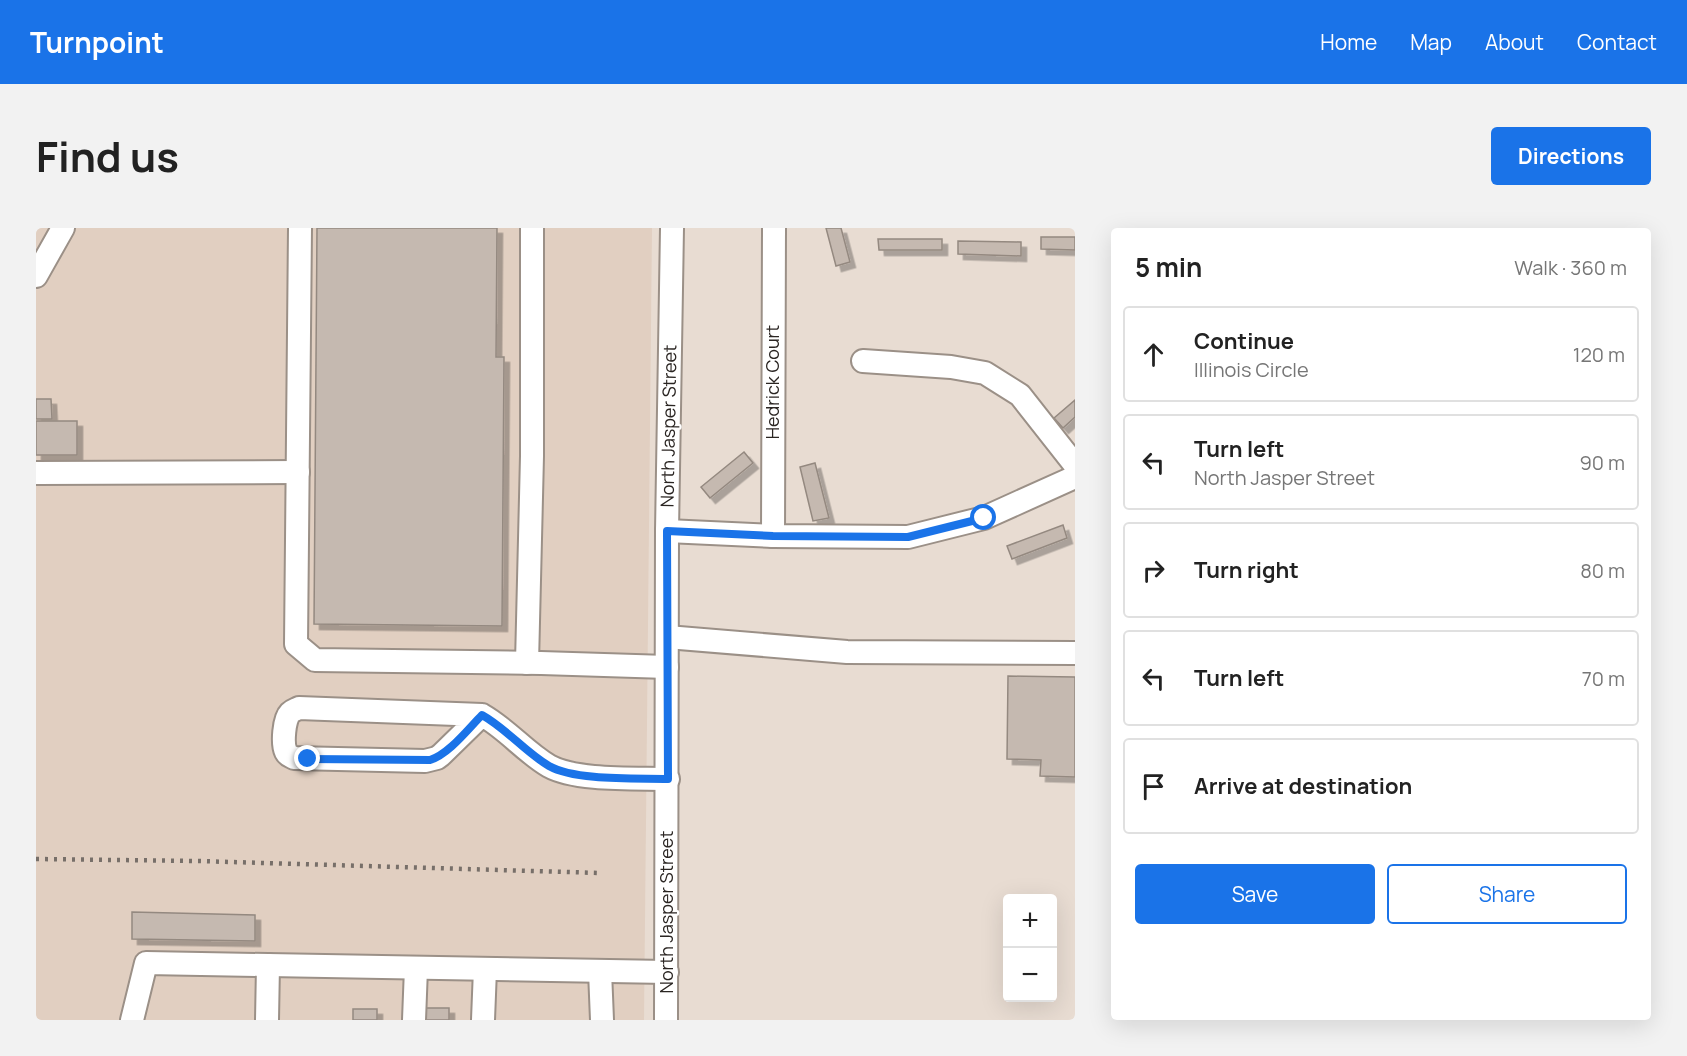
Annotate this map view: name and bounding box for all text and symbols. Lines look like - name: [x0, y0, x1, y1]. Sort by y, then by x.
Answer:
- text: Turnpoint: [30, 23, 164, 61]
- text: Home: [1320, 28, 1377, 56]
- text: Map: [1410, 28, 1452, 56]
- text: About: [1485, 28, 1544, 56]
- text: Contact: [1577, 28, 1657, 56]
- text: Find us: [36, 127, 179, 185]
- button: Directions: [1491, 127, 1651, 185]
- text: 5 min: [1135, 249, 1202, 285]
- text: Walk · 360 m: [1514, 254, 1627, 281]
- street label: Hedrick Court: [760, 325, 784, 439]
- text: Continue: [1194, 326, 1294, 356]
- icon: ahead: [1137, 338, 1170, 371]
- text: 120 m: [1573, 341, 1625, 368]
- street label: North Jasper Street: [655, 344, 681, 508]
- text: Illinois Circle: [1194, 356, 1309, 383]
- text: Turn left: [1194, 434, 1284, 464]
- icon: left: [1137, 446, 1170, 479]
- text: 90 m: [1579, 449, 1625, 476]
- text: North Jasper Street: [1194, 464, 1375, 491]
- route start: [970, 504, 996, 530]
- icon: right: [1137, 554, 1170, 587]
- text: Turn right: [1194, 555, 1299, 585]
- text: 80 m: [1580, 557, 1625, 584]
- icon: left: [1137, 662, 1170, 695]
- text: Turn left: [1194, 663, 1284, 693]
- text: 70 m: [1582, 665, 1625, 692]
- route end: [294, 745, 320, 771]
- icon: arrive: [1137, 770, 1170, 803]
- text: Arrive at destination: [1194, 771, 1412, 801]
- street label: North Jasper Street: [654, 831, 678, 993]
- button: Save: [1135, 864, 1375, 924]
- button: Share: [1387, 864, 1627, 924]
- map controls: [1003, 894, 1057, 1002]
- button: +: [1003, 894, 1057, 948]
- button: −: [1003, 948, 1057, 1002]

